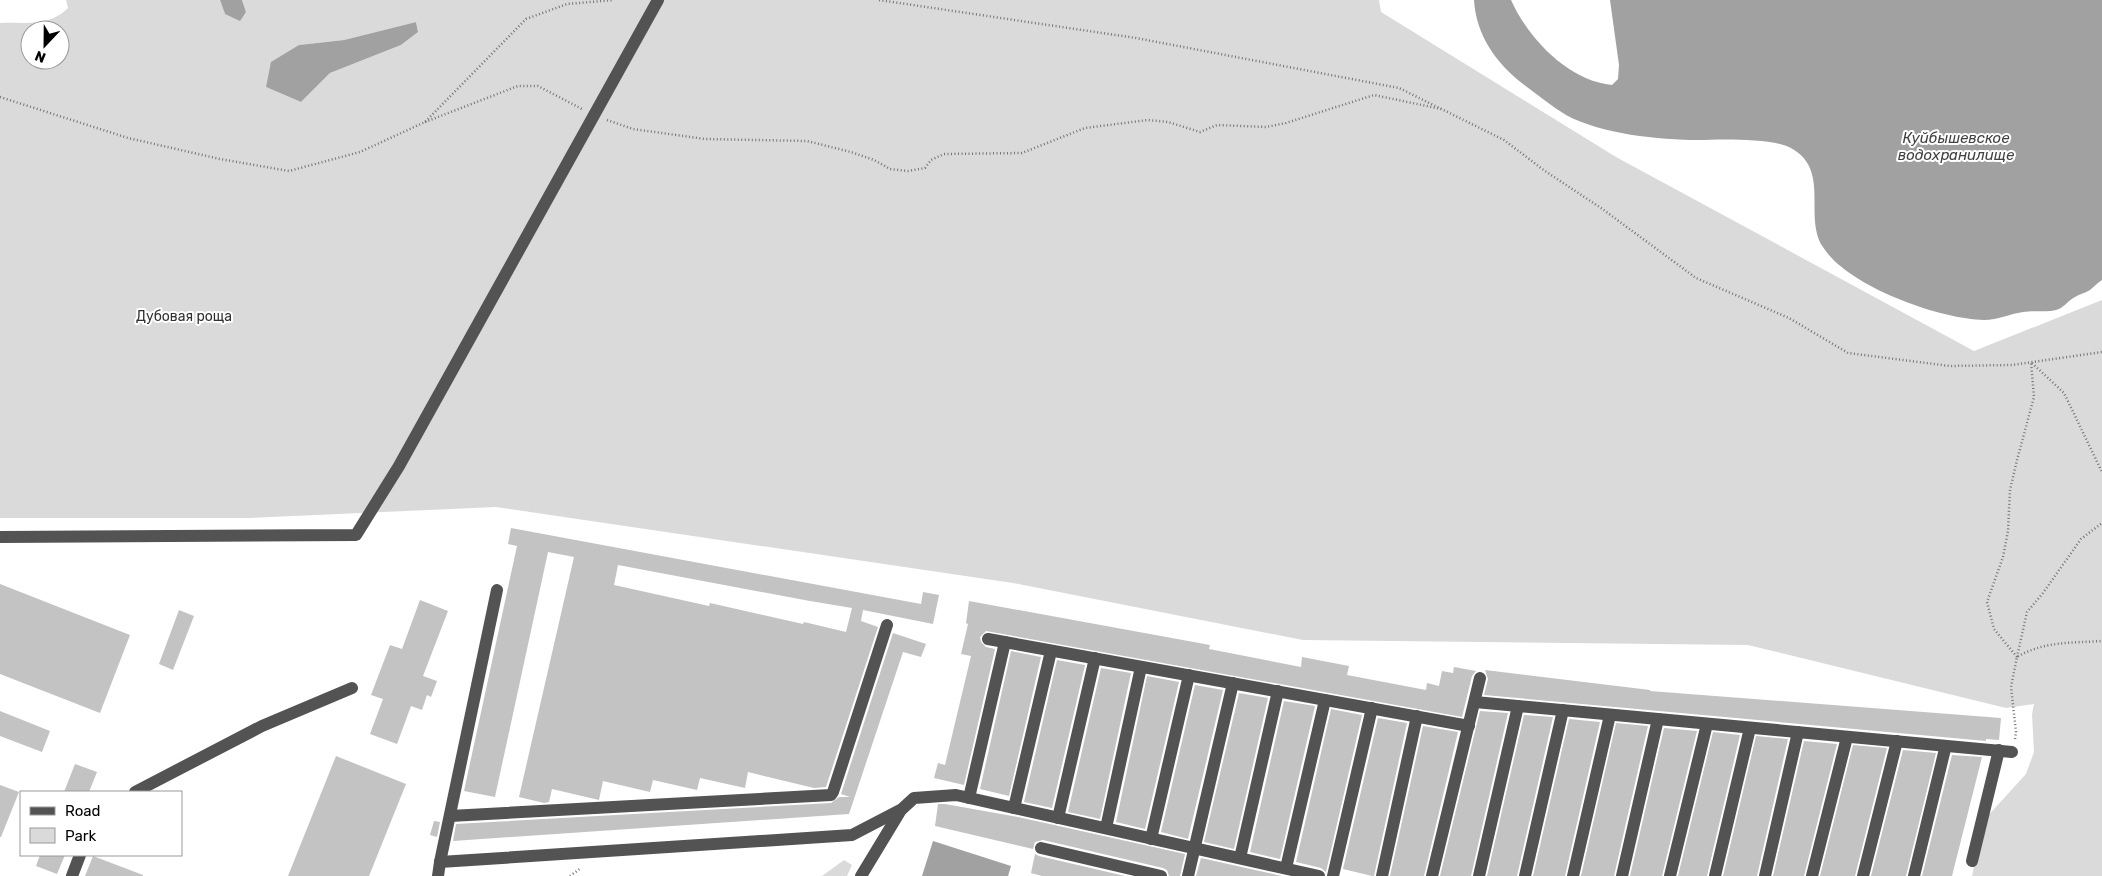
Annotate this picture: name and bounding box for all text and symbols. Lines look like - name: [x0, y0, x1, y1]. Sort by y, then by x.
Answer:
- north arrow: [20, 20, 70, 70]
- text: N: [32, 47, 48, 66]
- water label: Куйбышевское водохранилище: [1898, 129, 2015, 164]
- park label: Дубовая роща: [136, 308, 232, 325]
- legend: [20, 791, 182, 856]
- text: Road: [65, 802, 101, 820]
- text: Park: [65, 827, 96, 845]

